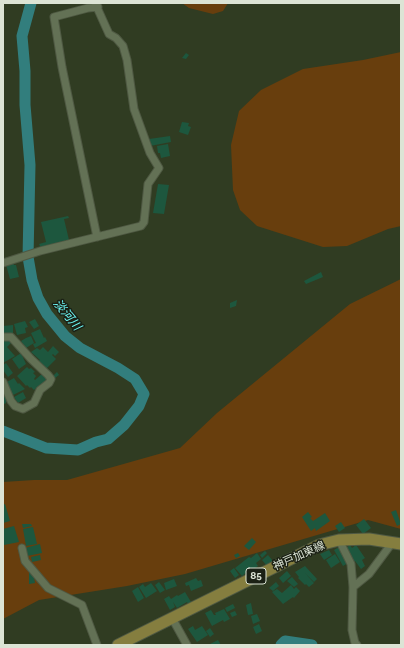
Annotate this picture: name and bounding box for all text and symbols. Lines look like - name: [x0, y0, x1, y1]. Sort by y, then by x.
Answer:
- water label: 淡河川: [50, 297, 84, 333]
- street label: 神戸加東線: [271, 539, 327, 573]
- road number: 85: [246, 568, 266, 584]

